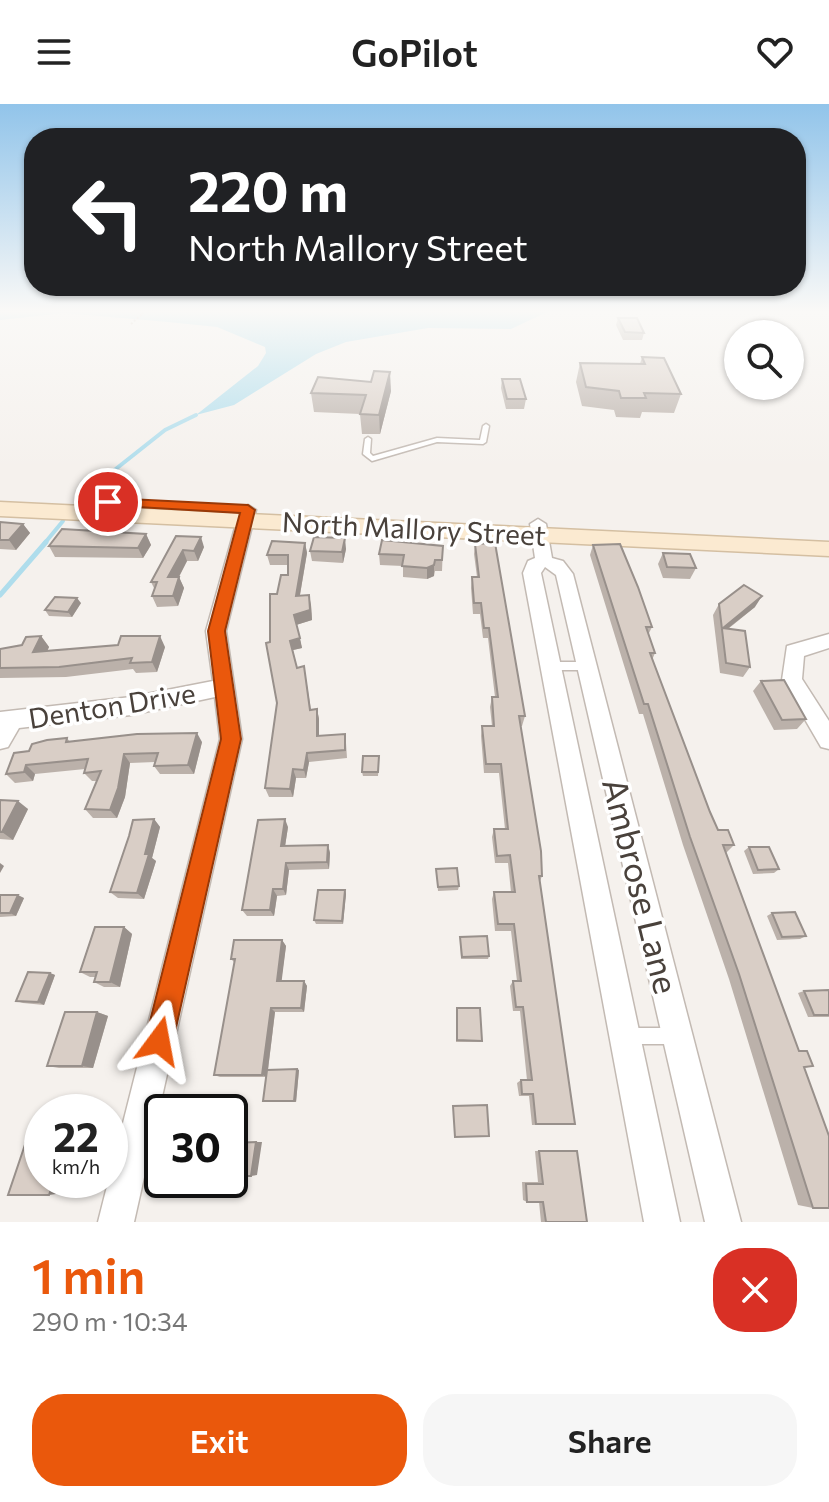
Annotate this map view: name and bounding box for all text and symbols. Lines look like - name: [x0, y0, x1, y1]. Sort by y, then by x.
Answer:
- icon: menu: [32, 30, 76, 74]
- text: GoPilot: [351, 30, 478, 74]
- icon: heart: [753, 30, 797, 74]
- text: 220 m: [188, 155, 348, 224]
- icon: left: [56, 160, 160, 264]
- text: North Mallory Street: [188, 224, 528, 268]
- map controls: [724, 320, 804, 400]
- button: search: [724, 320, 804, 400]
- pin: [74, 468, 142, 536]
- icon: arrive: [86, 480, 130, 524]
- street label: North Mallory Street: [281, 504, 547, 552]
- street label: Denton Drive: [26, 675, 198, 735]
- street label: Ambrose Lane: [595, 773, 689, 998]
- position arrow: [117, 999, 201, 1083]
- speed limit sign: 30: [144, 1094, 248, 1198]
- text: 22: [53, 1111, 99, 1160]
- text: km/h: [52, 1154, 100, 1178]
- text: 1 min: [32, 1245, 145, 1304]
- button: close: [713, 1248, 797, 1332]
- text: 290 m · 10:34: [32, 1305, 188, 1336]
- button: Exit: [32, 1394, 407, 1486]
- button: Share: [423, 1394, 797, 1486]

